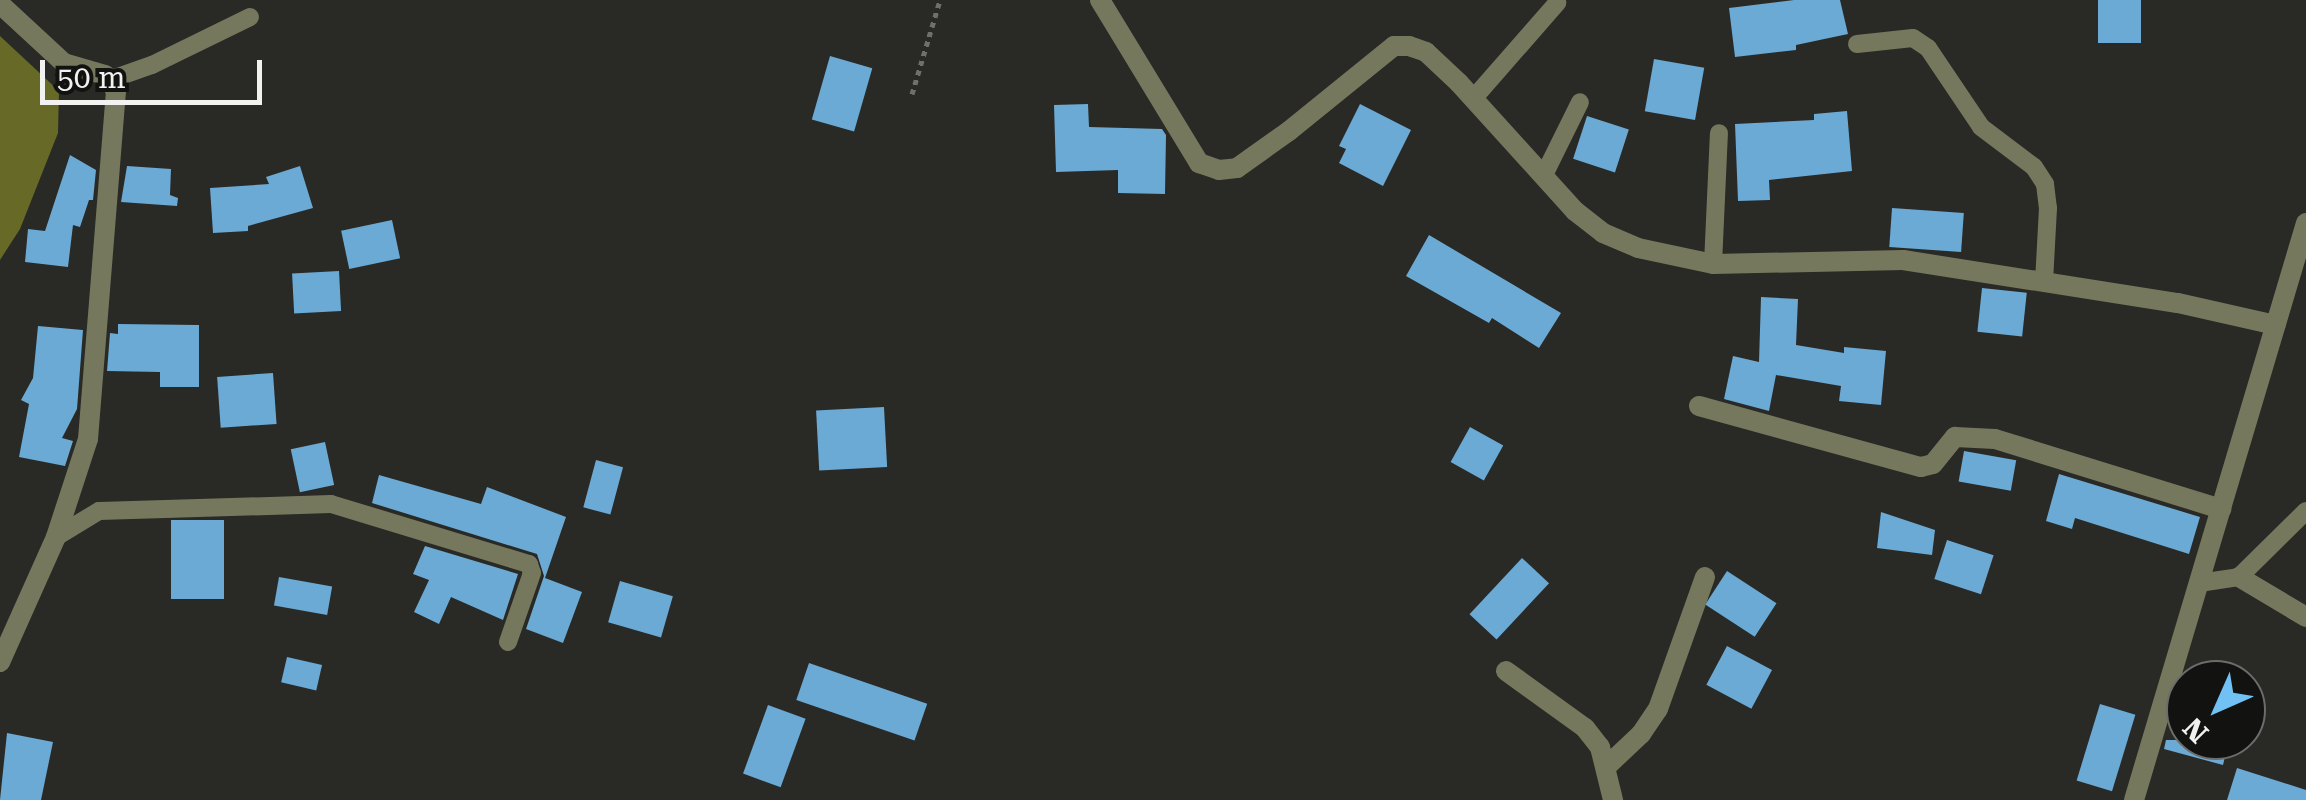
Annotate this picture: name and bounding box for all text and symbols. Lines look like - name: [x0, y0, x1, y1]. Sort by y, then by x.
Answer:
- scale bar: [45, 40, 268, 102]
- text: 50 m: [57, 60, 126, 95]
- north arrow: [2166, 660, 2266, 760]
- text: N: [2177, 711, 2215, 749]

